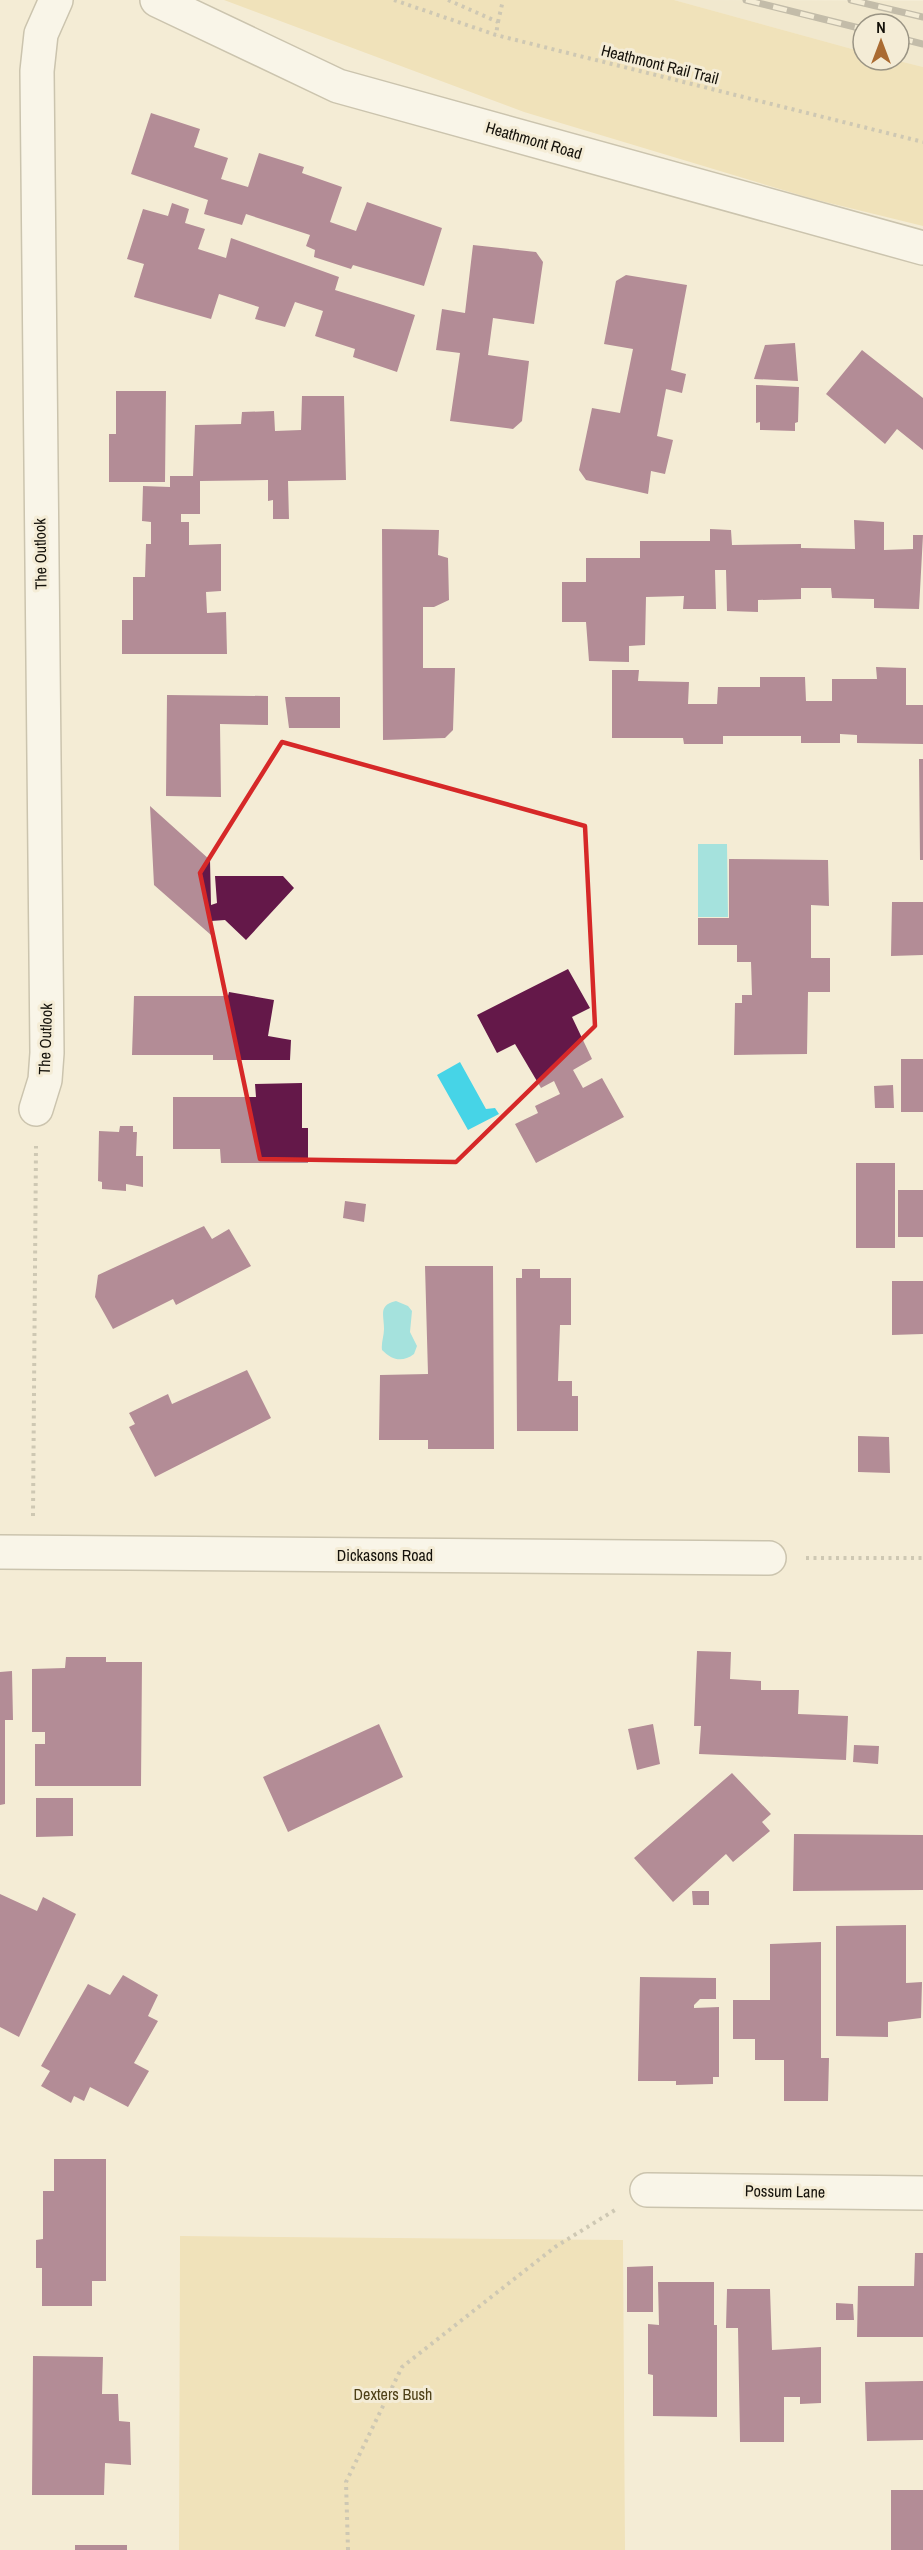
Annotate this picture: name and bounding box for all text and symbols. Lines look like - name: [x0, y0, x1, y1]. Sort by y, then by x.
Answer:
- north arrow: [851, 12, 911, 72]
- text: N: [876, 16, 886, 38]
- street label: Heathmont Rail Trail: [599, 39, 721, 89]
- street label: Heathmont Road: [483, 116, 585, 164]
- street label: The Outlook: [28, 518, 52, 590]
- street label: The Outlook: [33, 1002, 57, 1075]
- street label: Dickasons Road: [337, 1544, 433, 1566]
- street label: Possum Lane: [745, 2179, 825, 2203]
- park label: Dexters Bush: [354, 2383, 432, 2405]

